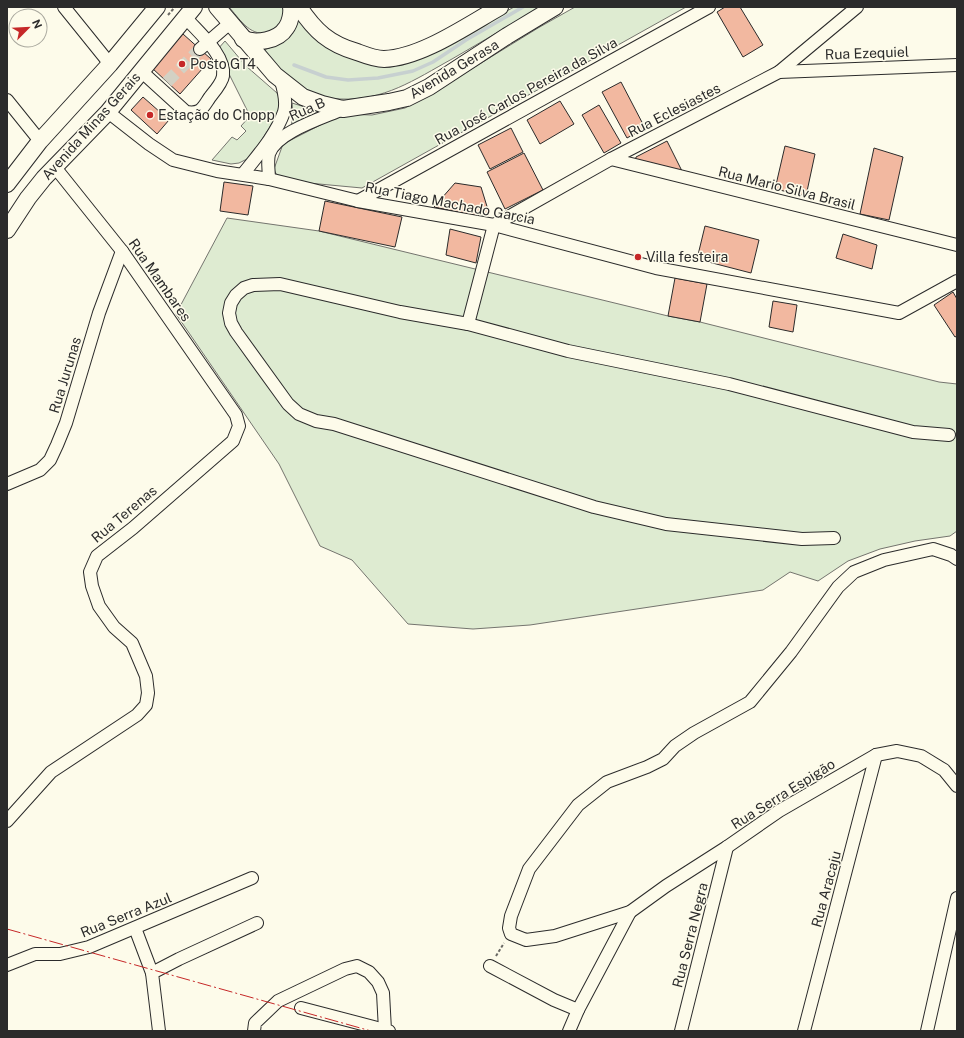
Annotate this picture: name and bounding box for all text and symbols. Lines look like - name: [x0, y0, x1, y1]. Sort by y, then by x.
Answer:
- north arrow: [8, 8, 48, 48]
- text: N: [30, 18, 44, 30]
- street label: Rua José Carlos Pereira da Silva: [432, 34, 620, 148]
- street label: Avenida Gerasa: [407, 36, 501, 102]
- street label: Rua Ezequiel: [825, 44, 909, 62]
- place label: Posto GT4: [190, 56, 256, 72]
- marker: Posto GT4: [177, 59, 187, 69]
- street label: Avenida Minas Gerais: [39, 69, 143, 183]
- street label: Rua Eclesiastes: [625, 80, 723, 140]
- street label: Rua B: [286, 94, 328, 124]
- place label: Estação do Chopp: [158, 107, 275, 123]
- marker: Estação do Chopp: [145, 110, 155, 120]
- street label: Rua Mario Silva Brasil: [717, 163, 857, 213]
- street label: Rua Tiago Machado Garcia: [364, 179, 536, 227]
- street label: Rua Mambares: [126, 236, 194, 324]
- place label: Villa festeira: [646, 249, 728, 265]
- marker: Villa festeira: [633, 252, 643, 262]
- street label: Rua Jurunas: [46, 335, 84, 415]
- street label: Rua Terenas: [88, 482, 160, 546]
- street label: Rua Serra Espigão: [728, 756, 838, 832]
- street label: Rua Aracaju: [808, 849, 844, 929]
- street label: Rua Serra Negra: [669, 881, 711, 989]
- street label: Rua Serra Azul: [78, 889, 174, 941]

